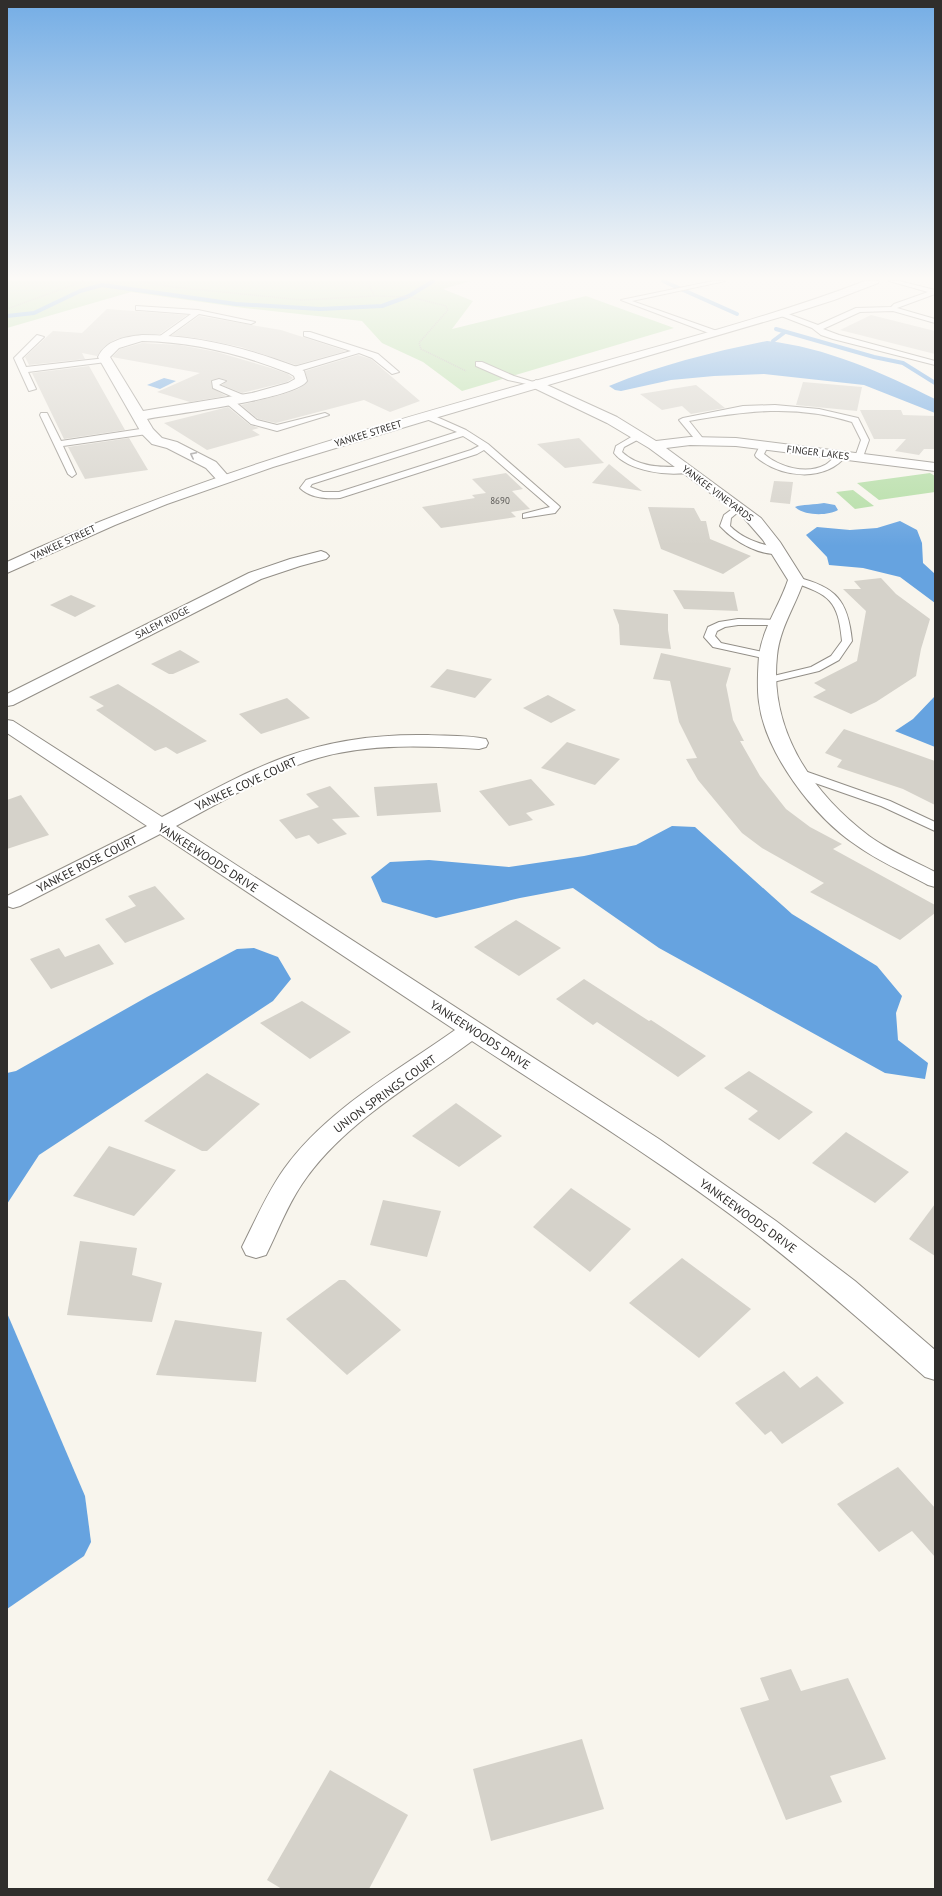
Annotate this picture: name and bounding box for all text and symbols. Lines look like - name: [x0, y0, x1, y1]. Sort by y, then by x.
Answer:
- street label: YANKEE STREET: [333, 417, 404, 450]
- street label: FINGER LAKES: [786, 442, 850, 463]
- one-way arrow: [189, 452, 197, 460]
- street label: YANKEE VINEYARDS: [679, 462, 756, 524]
- house number: 8690: [490, 495, 510, 506]
- street label: YANKEE STREET: [29, 522, 98, 563]
- street label: SALEM RIDGE: [133, 603, 192, 642]
- street label: YANKEE COVE COURT: [192, 753, 300, 814]
- street label: YANKEEWOODS DRIVE: [155, 820, 261, 896]
- street label: YANKEE ROSE COURT: [34, 832, 140, 895]
- street label: YANKEEWOODS DRIVE: [427, 997, 533, 1073]
- street label: UNION SPRINGS COURT: [330, 1051, 439, 1136]
- street label: YANKEEWOODS DRIVE: [697, 1175, 800, 1256]

